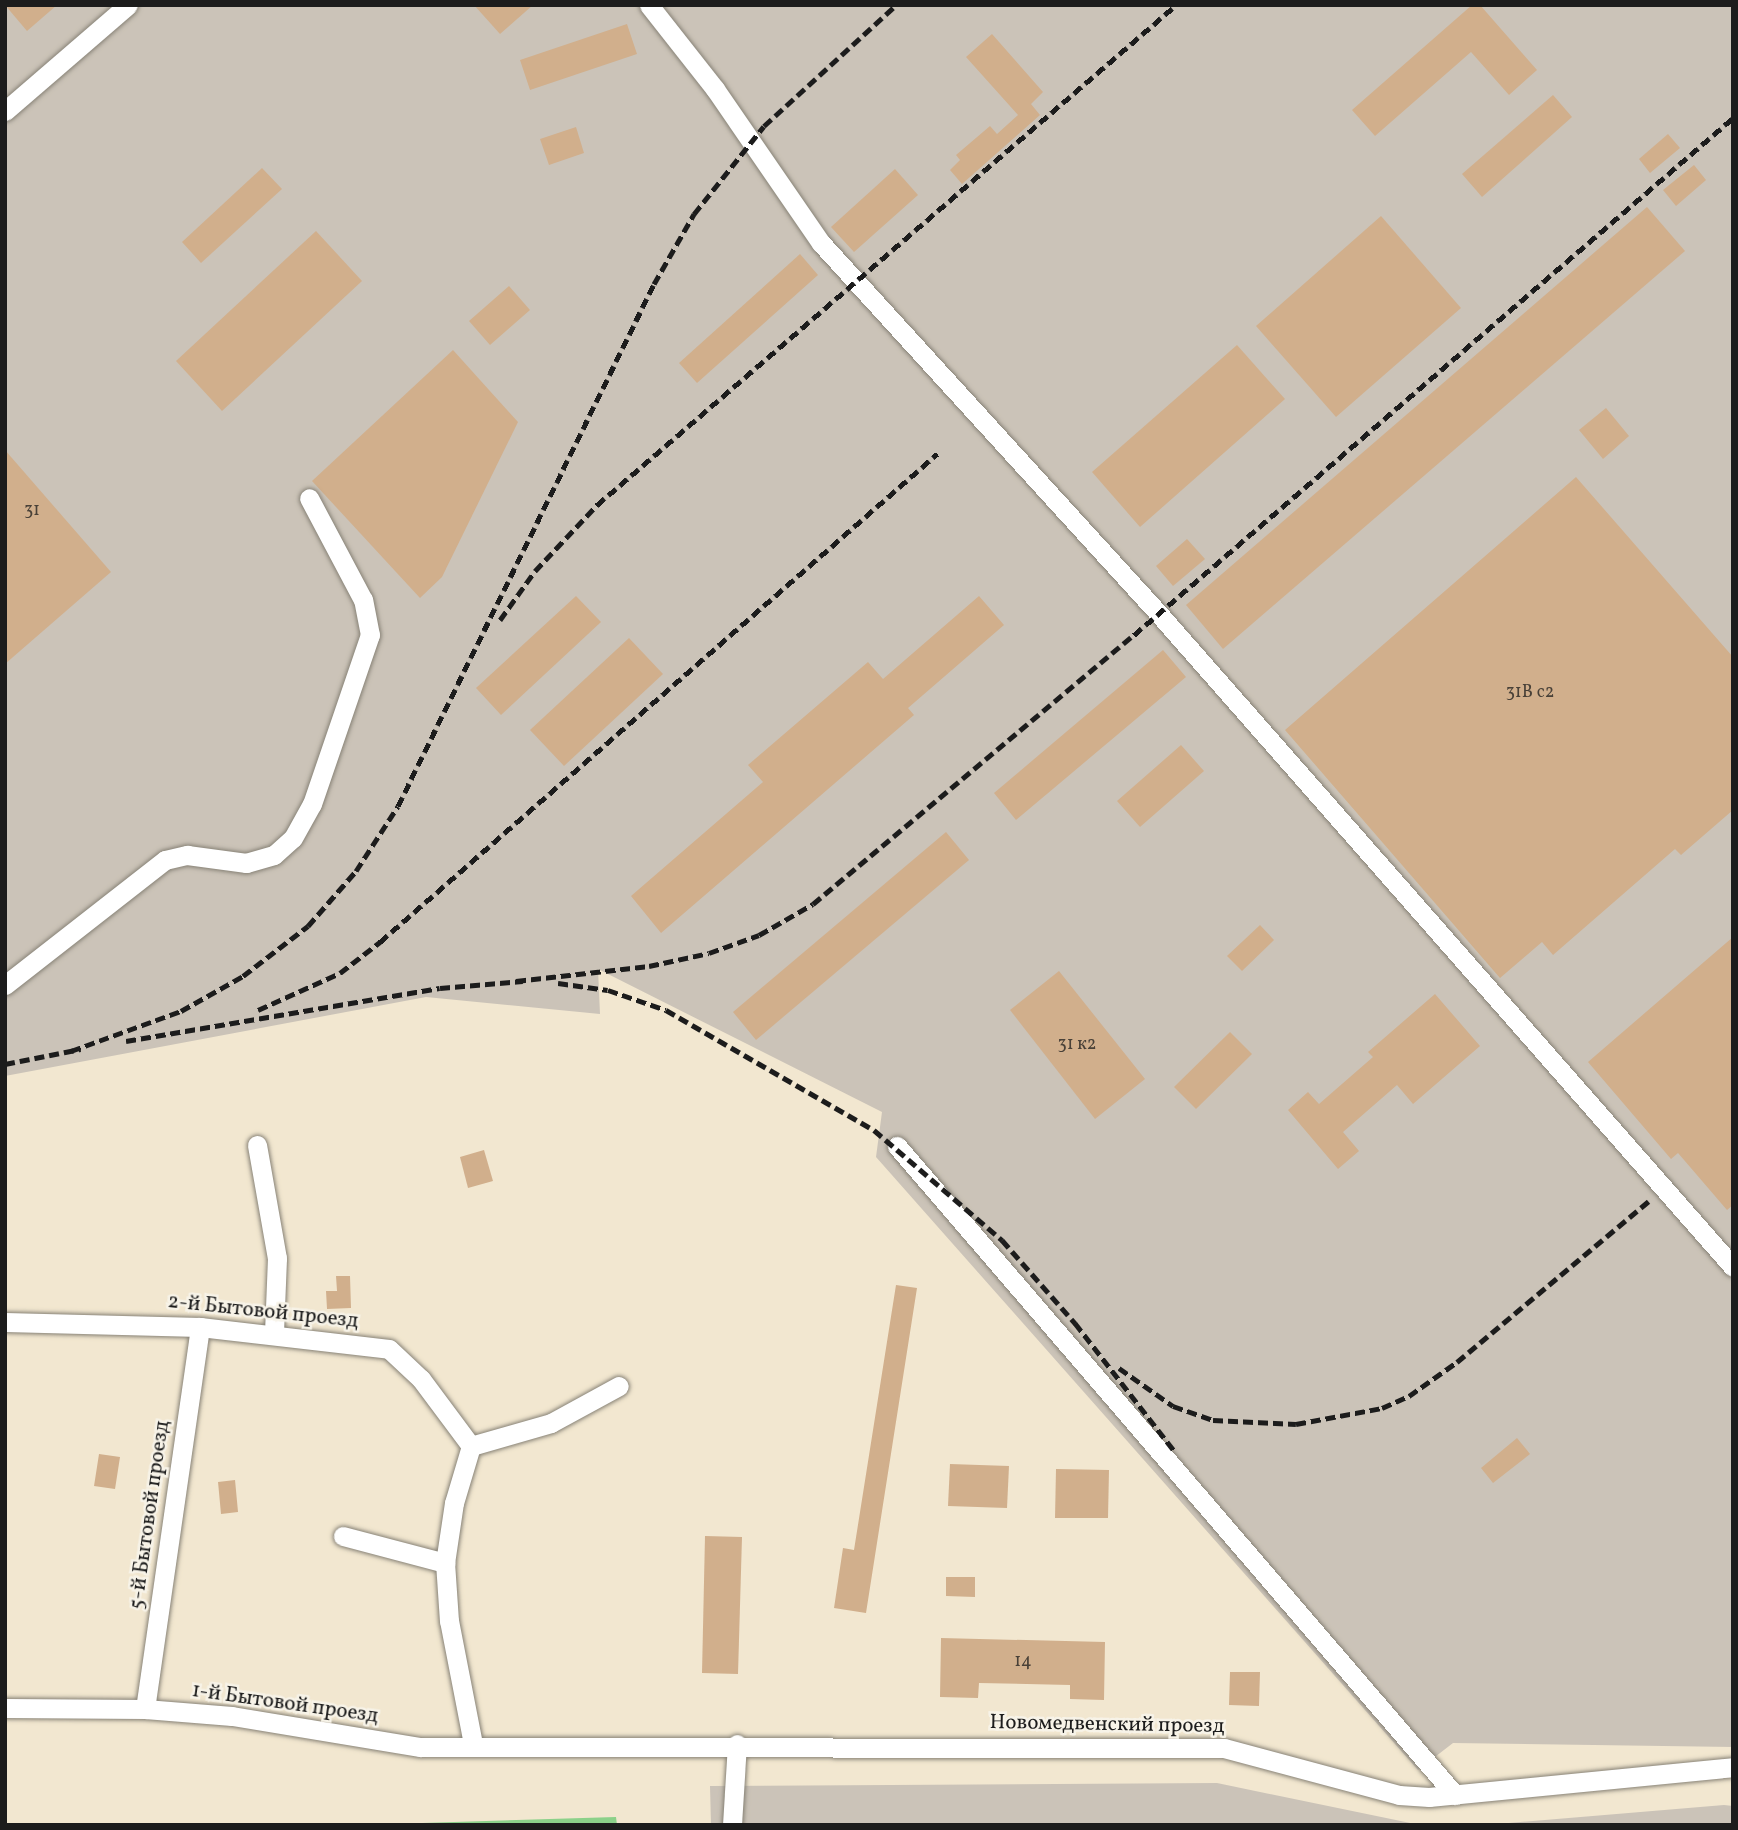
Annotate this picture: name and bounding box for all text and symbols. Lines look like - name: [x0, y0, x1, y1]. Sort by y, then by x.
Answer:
- house number: 31: [24, 500, 40, 522]
- house number: 31В с2: [1506, 682, 1554, 704]
- house number: 31 к2: [1057, 1034, 1097, 1056]
- street label: 2-й Бытовой проезд: [166, 1289, 360, 1335]
- street label: 5-й Бытовой проезд: [124, 1419, 176, 1611]
- house number: 14: [1014, 1651, 1032, 1673]
- street label: 1-й Бытовой проезд: [190, 1678, 380, 1730]
- street label: Новомедвенский проезд: [989, 1710, 1225, 1740]

